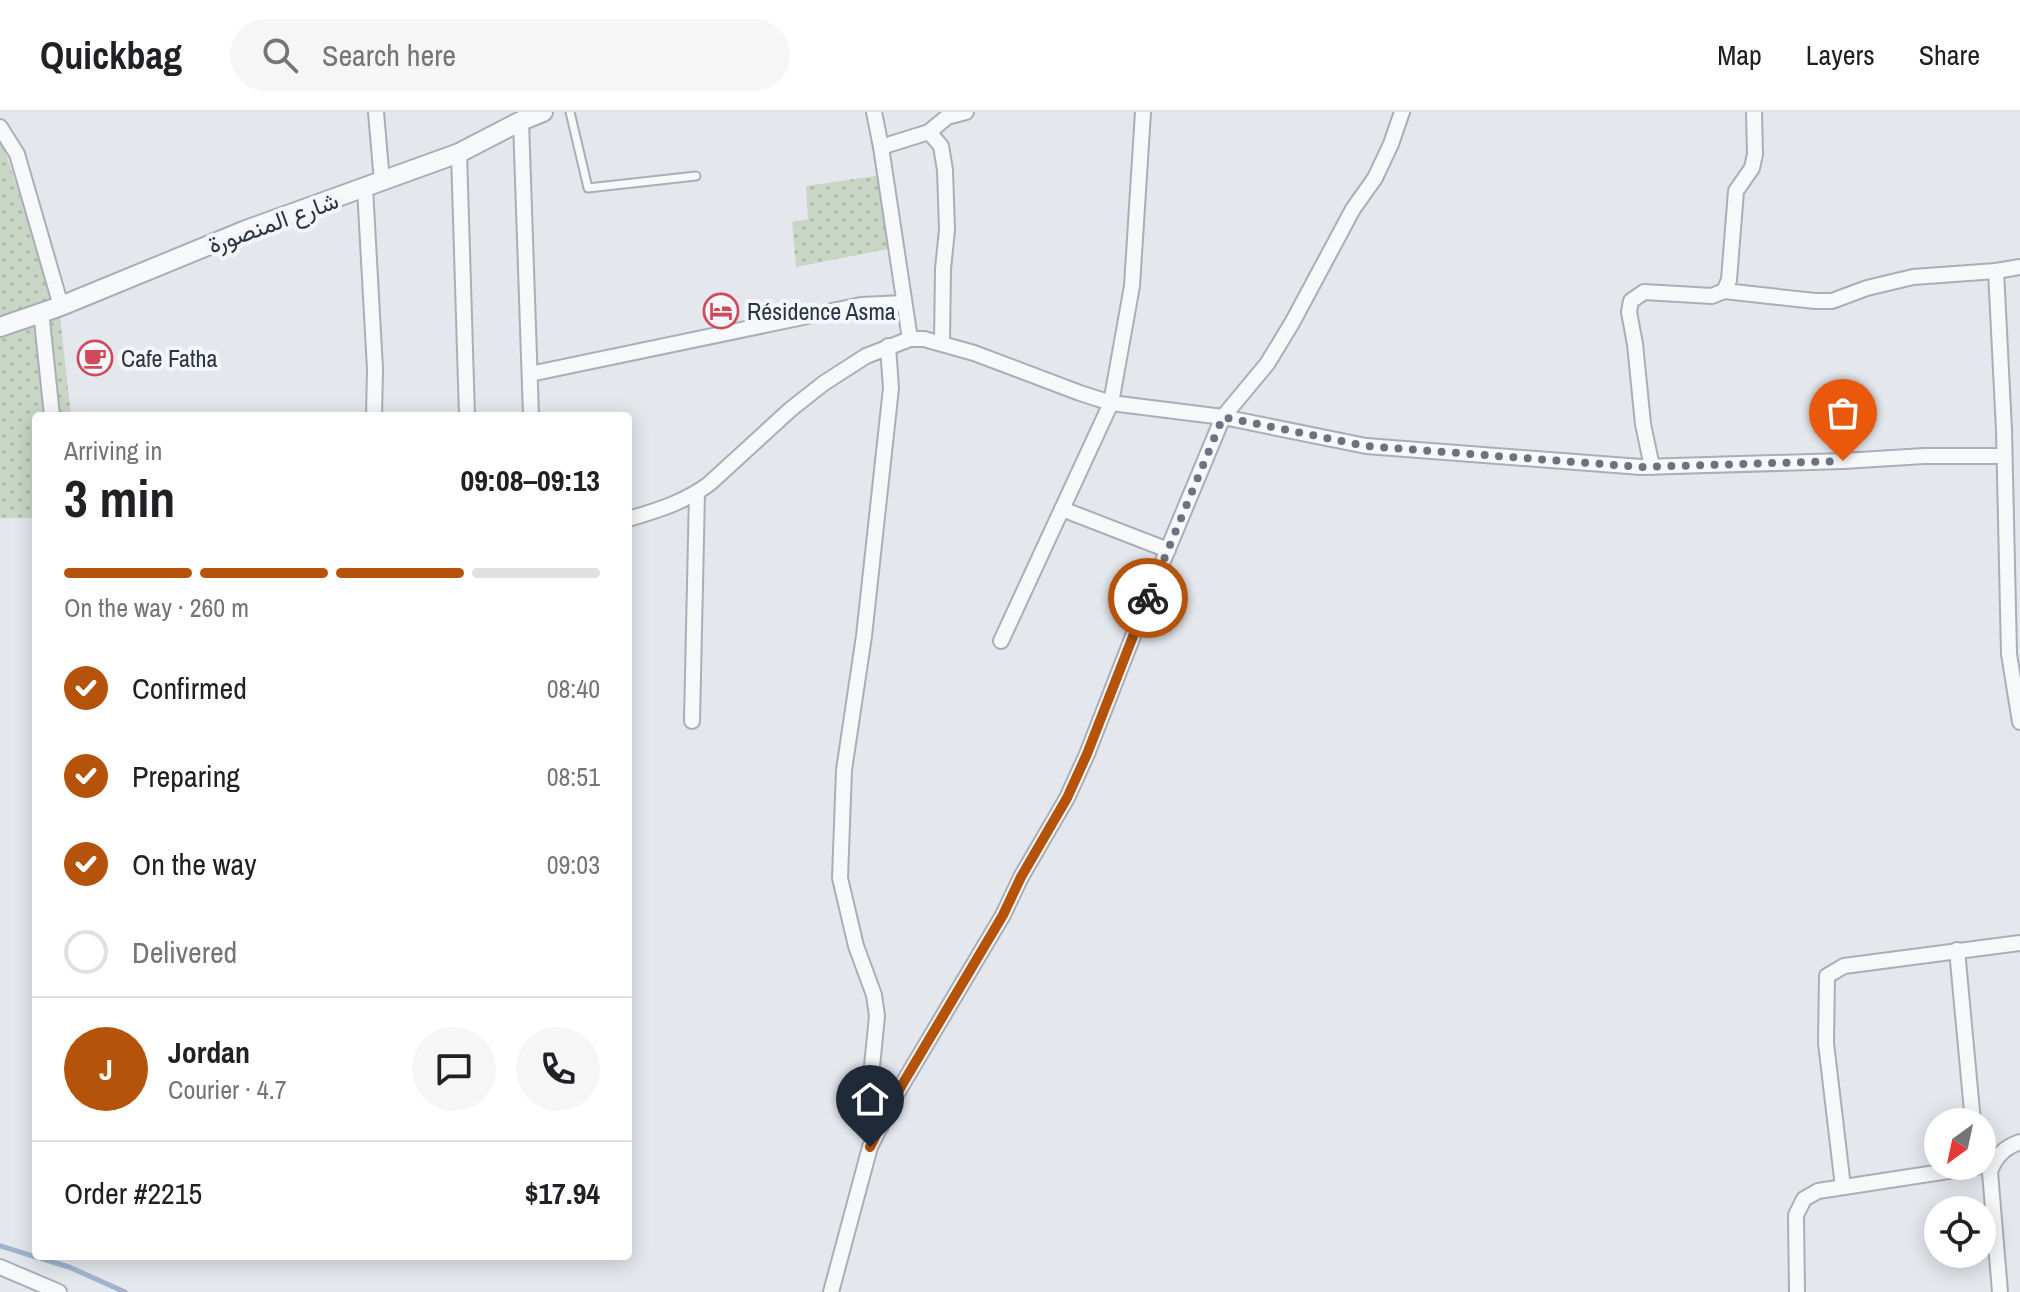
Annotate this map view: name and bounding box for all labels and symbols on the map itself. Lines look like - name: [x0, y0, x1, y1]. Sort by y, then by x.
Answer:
- street label: شارع المنصورة: [203, 184, 343, 261]
- hotel icon: Résidence Asma: [702, 292, 740, 330]
- place label: Résidence Asma: [747, 295, 896, 327]
- cafe icon: Cafe Fatha: [76, 339, 114, 377]
- place label: Cafe Fatha: [121, 342, 217, 374]
- pin: [1809, 379, 1877, 461]
- courier: [1108, 558, 1188, 638]
- pin: [836, 1065, 904, 1147]
- north arrow: [1924, 1108, 1996, 1180]

